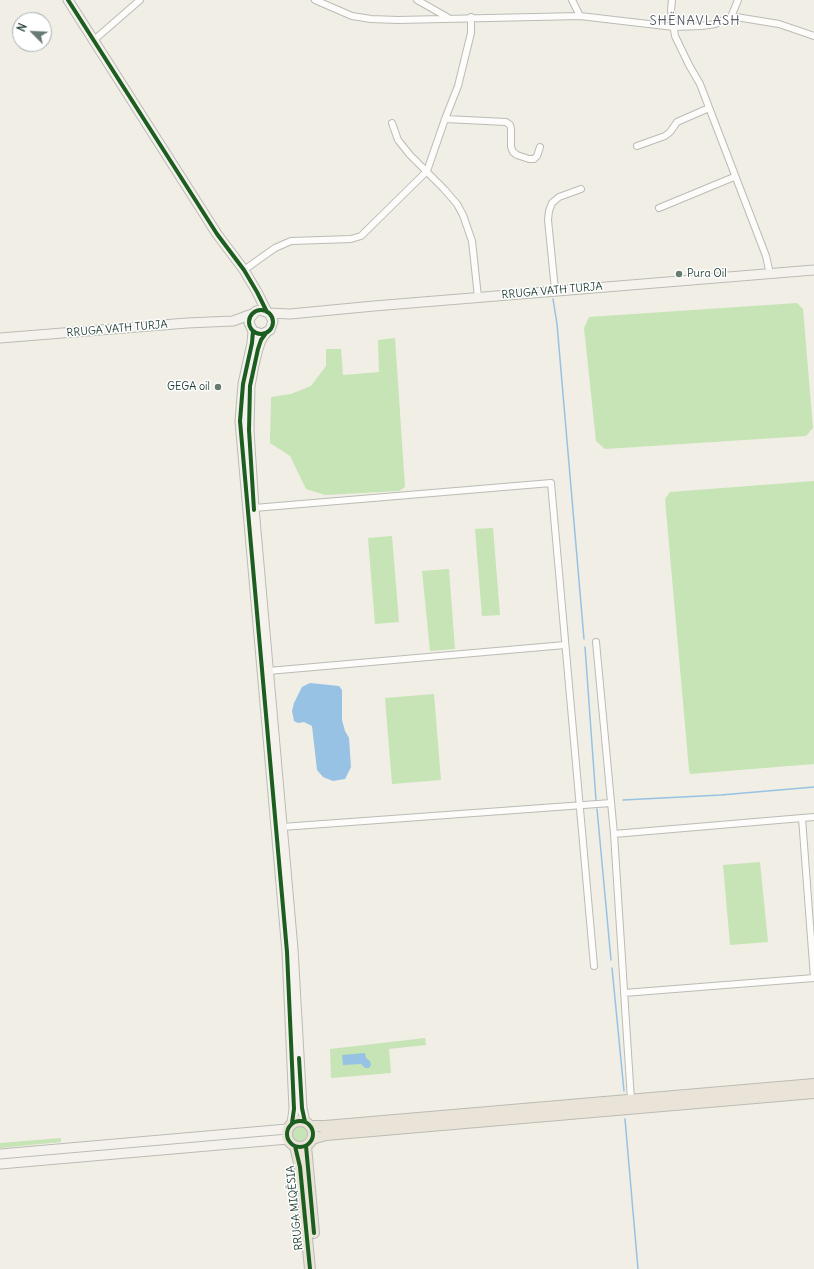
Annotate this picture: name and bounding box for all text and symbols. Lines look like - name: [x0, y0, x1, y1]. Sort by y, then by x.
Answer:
- north arrow: [12, 12, 52, 52]
- district label: SHËNAVLASH: [649, 13, 741, 29]
- text: N: [14, 21, 30, 34]
- place label: Pura Oil: [687, 267, 727, 281]
- marker: Pura Oil: [674, 269, 684, 279]
- street label: RRUGA VATH TURJA: [501, 280, 603, 302]
- street label: RRUGA VATH TURJA: [66, 318, 168, 340]
- place label: GEGA oil: [167, 380, 210, 394]
- marker: GEGA oil: [213, 382, 223, 392]
- street label: RRUGA MIQËSIA: [284, 1165, 306, 1251]

